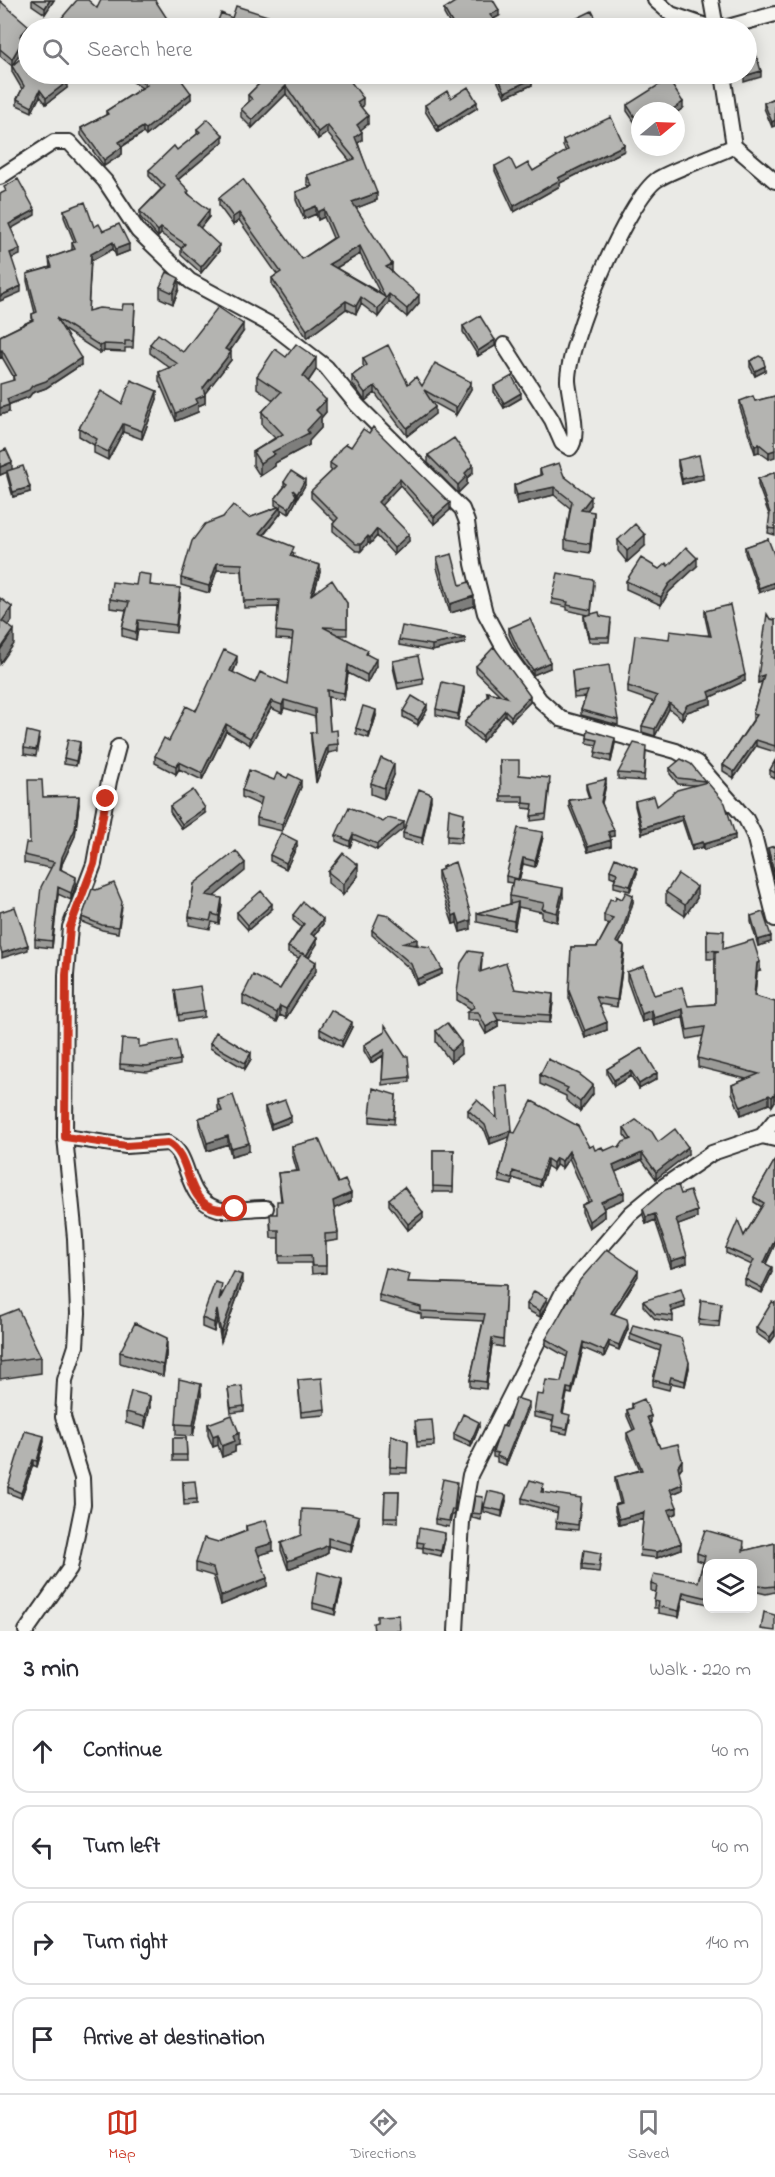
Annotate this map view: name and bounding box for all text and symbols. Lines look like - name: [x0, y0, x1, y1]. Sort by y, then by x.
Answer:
- search box: [18, 18, 757, 84]
- icon: search: [39, 35, 72, 68]
- text: Search here: [87, 35, 192, 67]
- north arrow: [631, 102, 685, 156]
- route end: [92, 785, 118, 811]
- route start: [221, 1195, 247, 1221]
- map controls: [703, 1559, 757, 1613]
- button: layers: [703, 1559, 757, 1613]
- text: 3 min: [24, 1651, 79, 1689]
- text: Walk · 220 m: [649, 1656, 751, 1685]
- icon: ahead: [26, 1735, 59, 1768]
- text: Continue: [83, 1735, 162, 1767]
- text: 40 m: [712, 1737, 749, 1766]
- icon: left: [26, 1831, 59, 1864]
- text: Turn left: [83, 1831, 160, 1863]
- text: 40 m: [712, 1833, 749, 1862]
- icon: right: [26, 1927, 59, 1960]
- text: Turn right: [83, 1927, 168, 1959]
- text: 140 m: [705, 1929, 749, 1958]
- icon: arrive: [26, 2023, 59, 2056]
- text: Arrive at destination: [83, 2023, 265, 2055]
- tab: Map: [106, 2106, 139, 2166]
- tab: Directions: [350, 2106, 416, 2166]
- tab: Saved: [628, 2106, 669, 2166]

